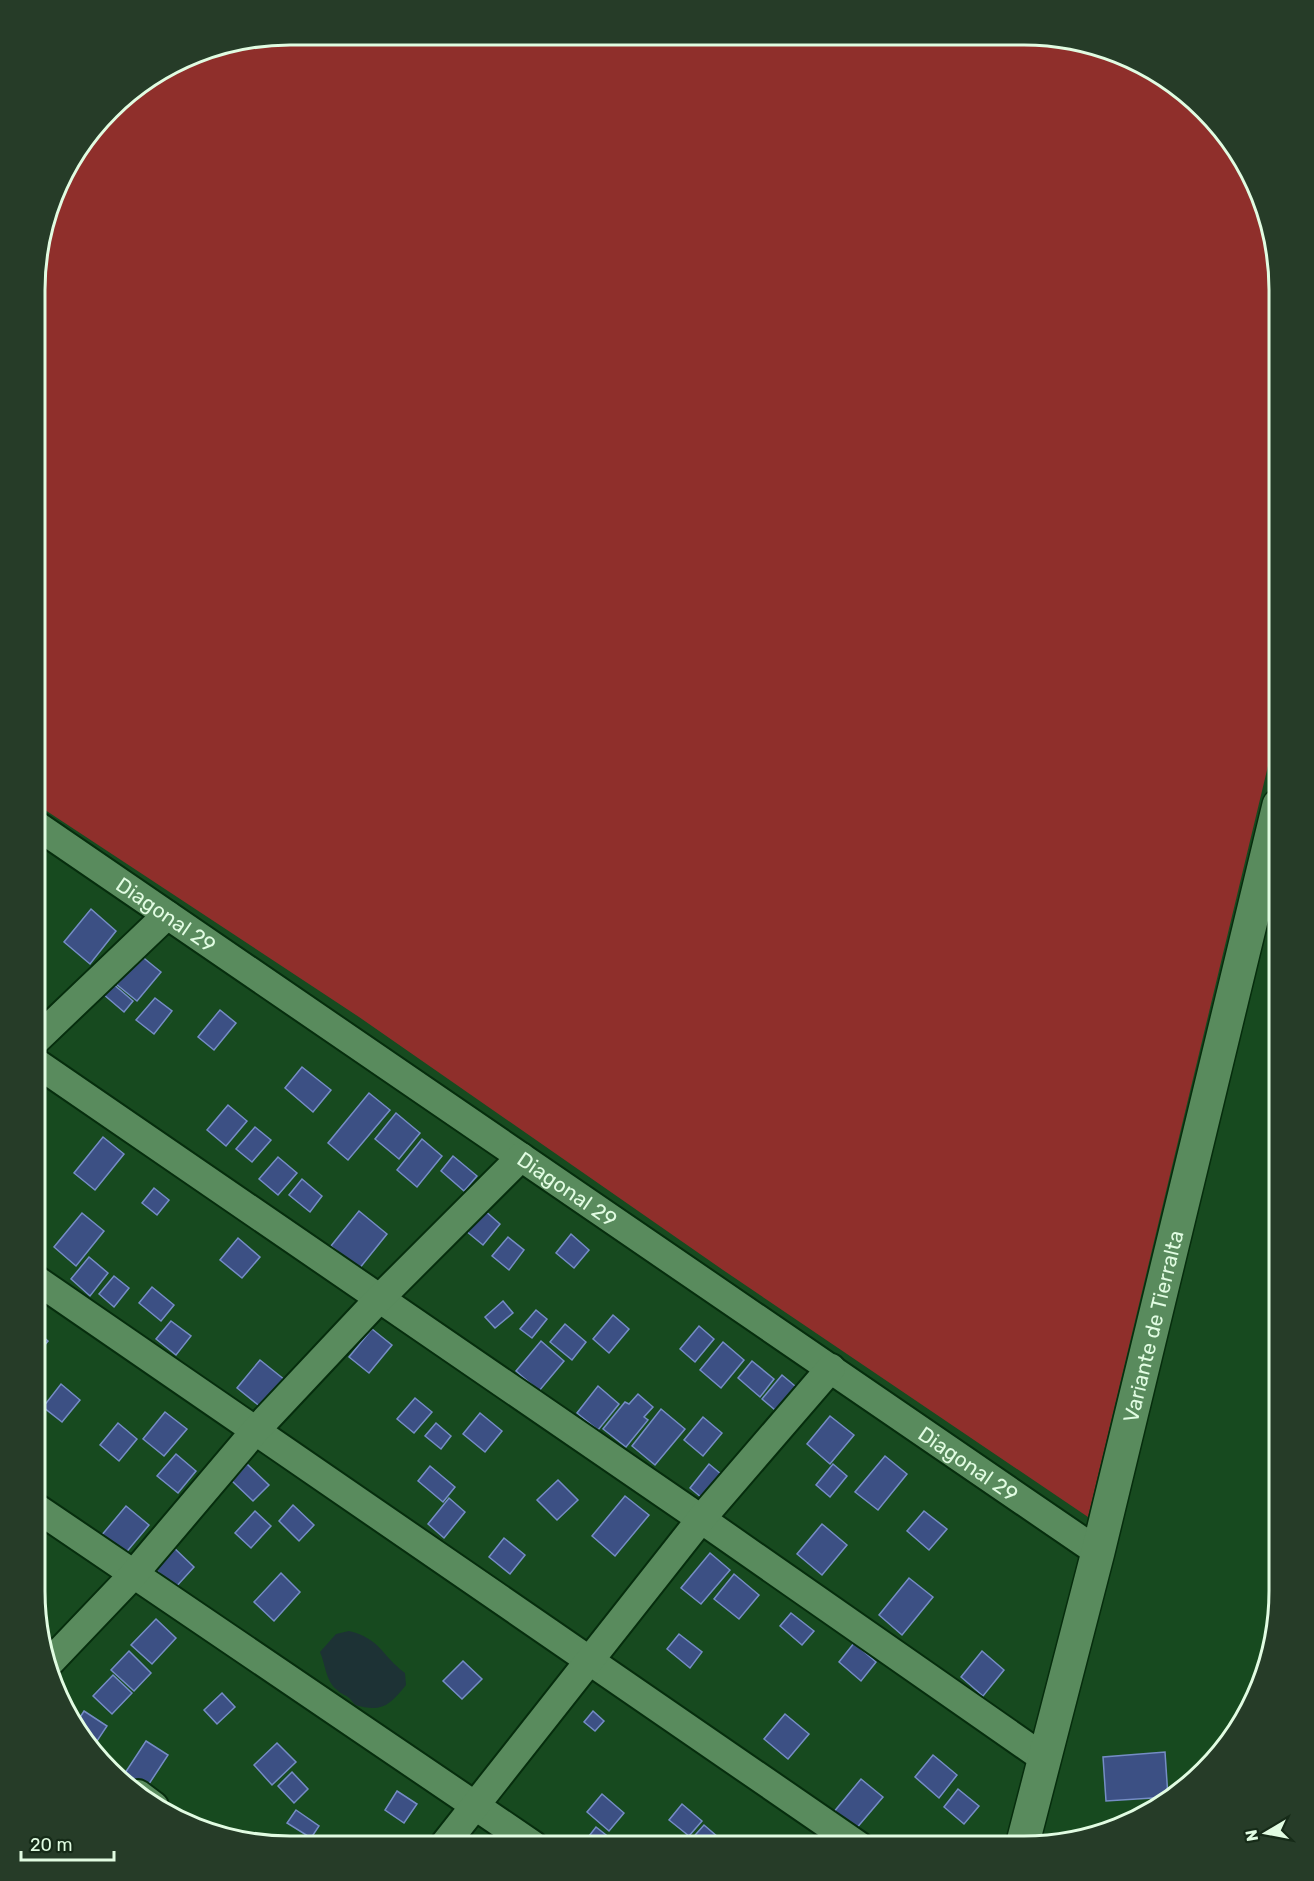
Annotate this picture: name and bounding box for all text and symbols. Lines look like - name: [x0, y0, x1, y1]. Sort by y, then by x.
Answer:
- street label: Diagonal 29: [112, 871, 221, 957]
- street label: Diagonal 29: [513, 1146, 622, 1232]
- street label: Variante de Tierralta: [1117, 1228, 1188, 1425]
- street label: Diagonal 29: [914, 1420, 1023, 1506]
- north arrow: [1236, 1803, 1296, 1863]
- scale bar: [21, 1824, 114, 1862]
- text: N: [1241, 1828, 1262, 1843]
- text: 20 m: [30, 1834, 72, 1856]

